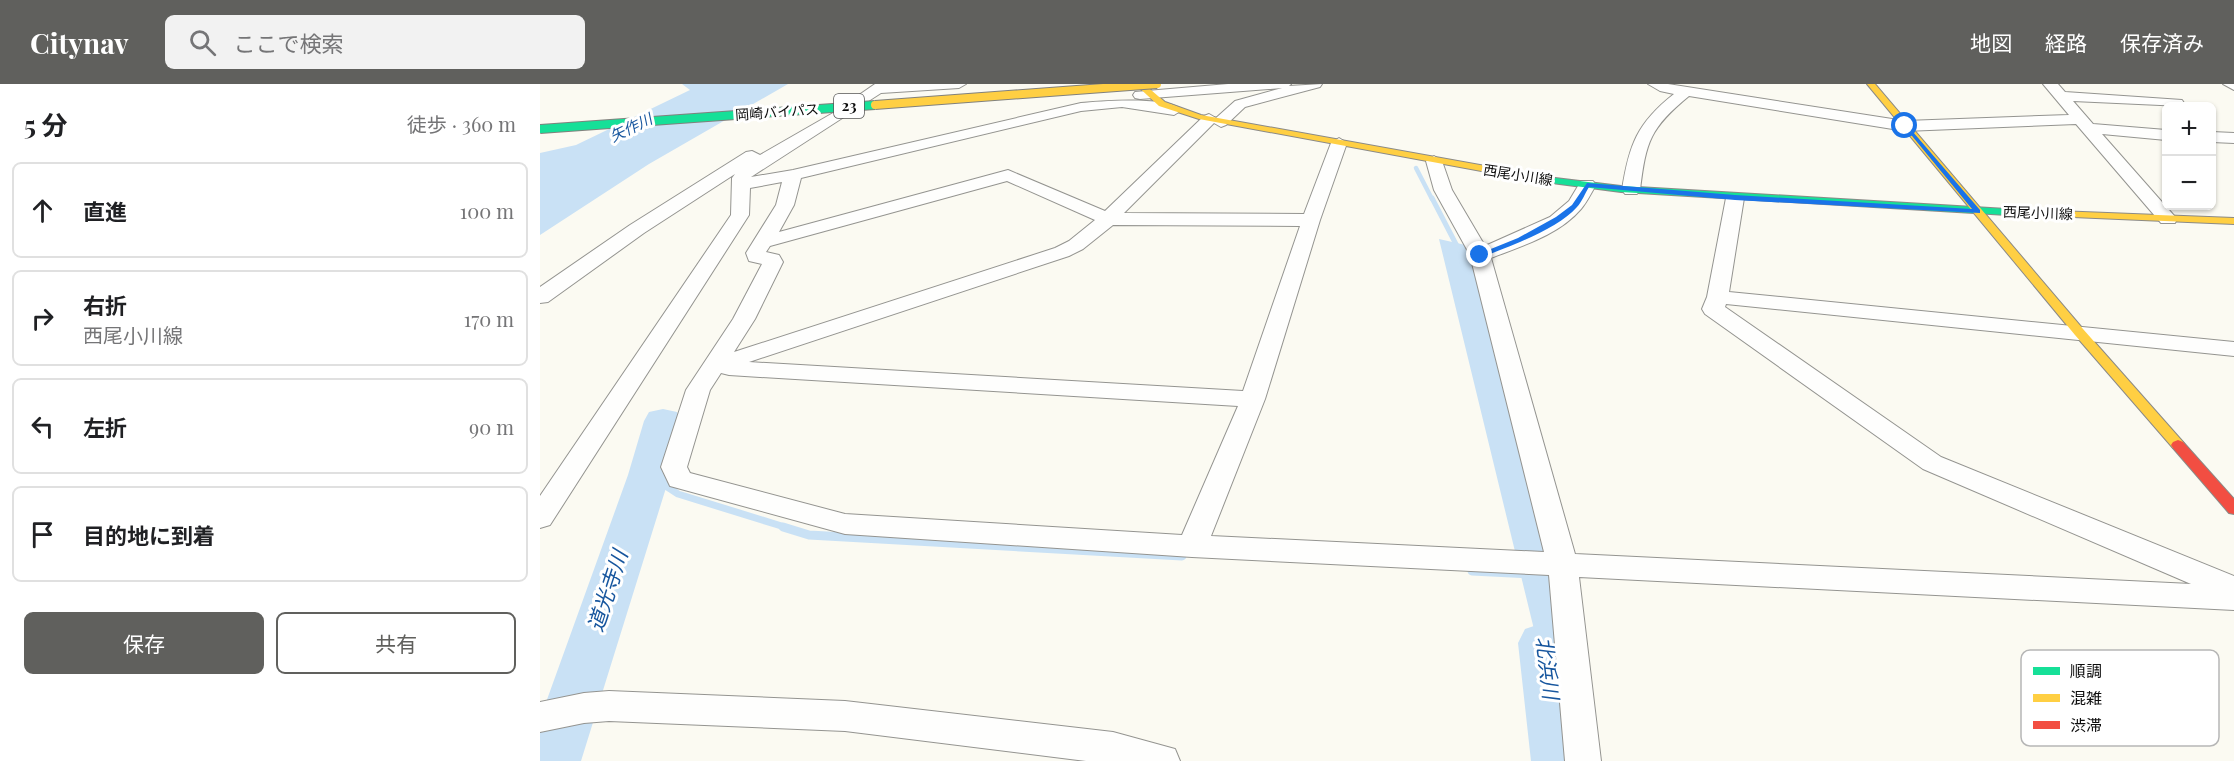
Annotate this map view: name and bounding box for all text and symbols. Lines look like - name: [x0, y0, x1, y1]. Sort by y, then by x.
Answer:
- search box: [165, 15, 585, 69]
- text: Citynav: [30, 24, 129, 61]
- icon: search: [186, 26, 219, 59]
- text: ここで検索: [234, 28, 344, 58]
- text: 地図: [1970, 28, 2012, 56]
- text: 経路: [2045, 28, 2087, 56]
- text: 保存済み: [2120, 28, 2204, 56]
- road number: 23: [834, 94, 864, 118]
- street label: 岡崎バイパス: [735, 99, 819, 124]
- map controls: [2162, 102, 2216, 210]
- button: +: [2162, 102, 2216, 156]
- text: 5 分: [24, 107, 68, 142]
- water label: 矢作川: [606, 107, 657, 146]
- text: 徒歩 · 360 m: [407, 110, 516, 137]
- route start: [1891, 112, 1917, 138]
- button: −: [2162, 156, 2216, 210]
- street label: 西尾小川線: [1482, 160, 1554, 189]
- icon: ahead: [26, 194, 59, 227]
- text: 直進: [83, 196, 127, 226]
- text: 100 m: [460, 197, 514, 224]
- street label: 西尾小川線: [2003, 202, 2073, 223]
- route end: [1466, 241, 1492, 267]
- text: 右折: [83, 290, 127, 320]
- icon: right: [26, 302, 59, 335]
- text: 170 m: [464, 305, 514, 332]
- text: 西尾小川線: [83, 321, 183, 348]
- icon: left: [26, 410, 59, 443]
- text: 左折: [83, 412, 127, 442]
- text: 90 m: [469, 413, 514, 440]
- icon: arrive: [26, 518, 59, 551]
- text: 目的地に到着: [83, 520, 215, 550]
- water label: 道光寺川: [580, 544, 633, 635]
- button: 保存: [24, 612, 264, 674]
- button: 共有: [276, 612, 516, 674]
- water label: 北浜川: [1531, 635, 1567, 703]
- legend: [2021, 650, 2219, 746]
- text: 順調: [2070, 660, 2102, 681]
- text: 混雑: [2070, 687, 2102, 708]
- text: 渋滞: [2070, 714, 2102, 735]

